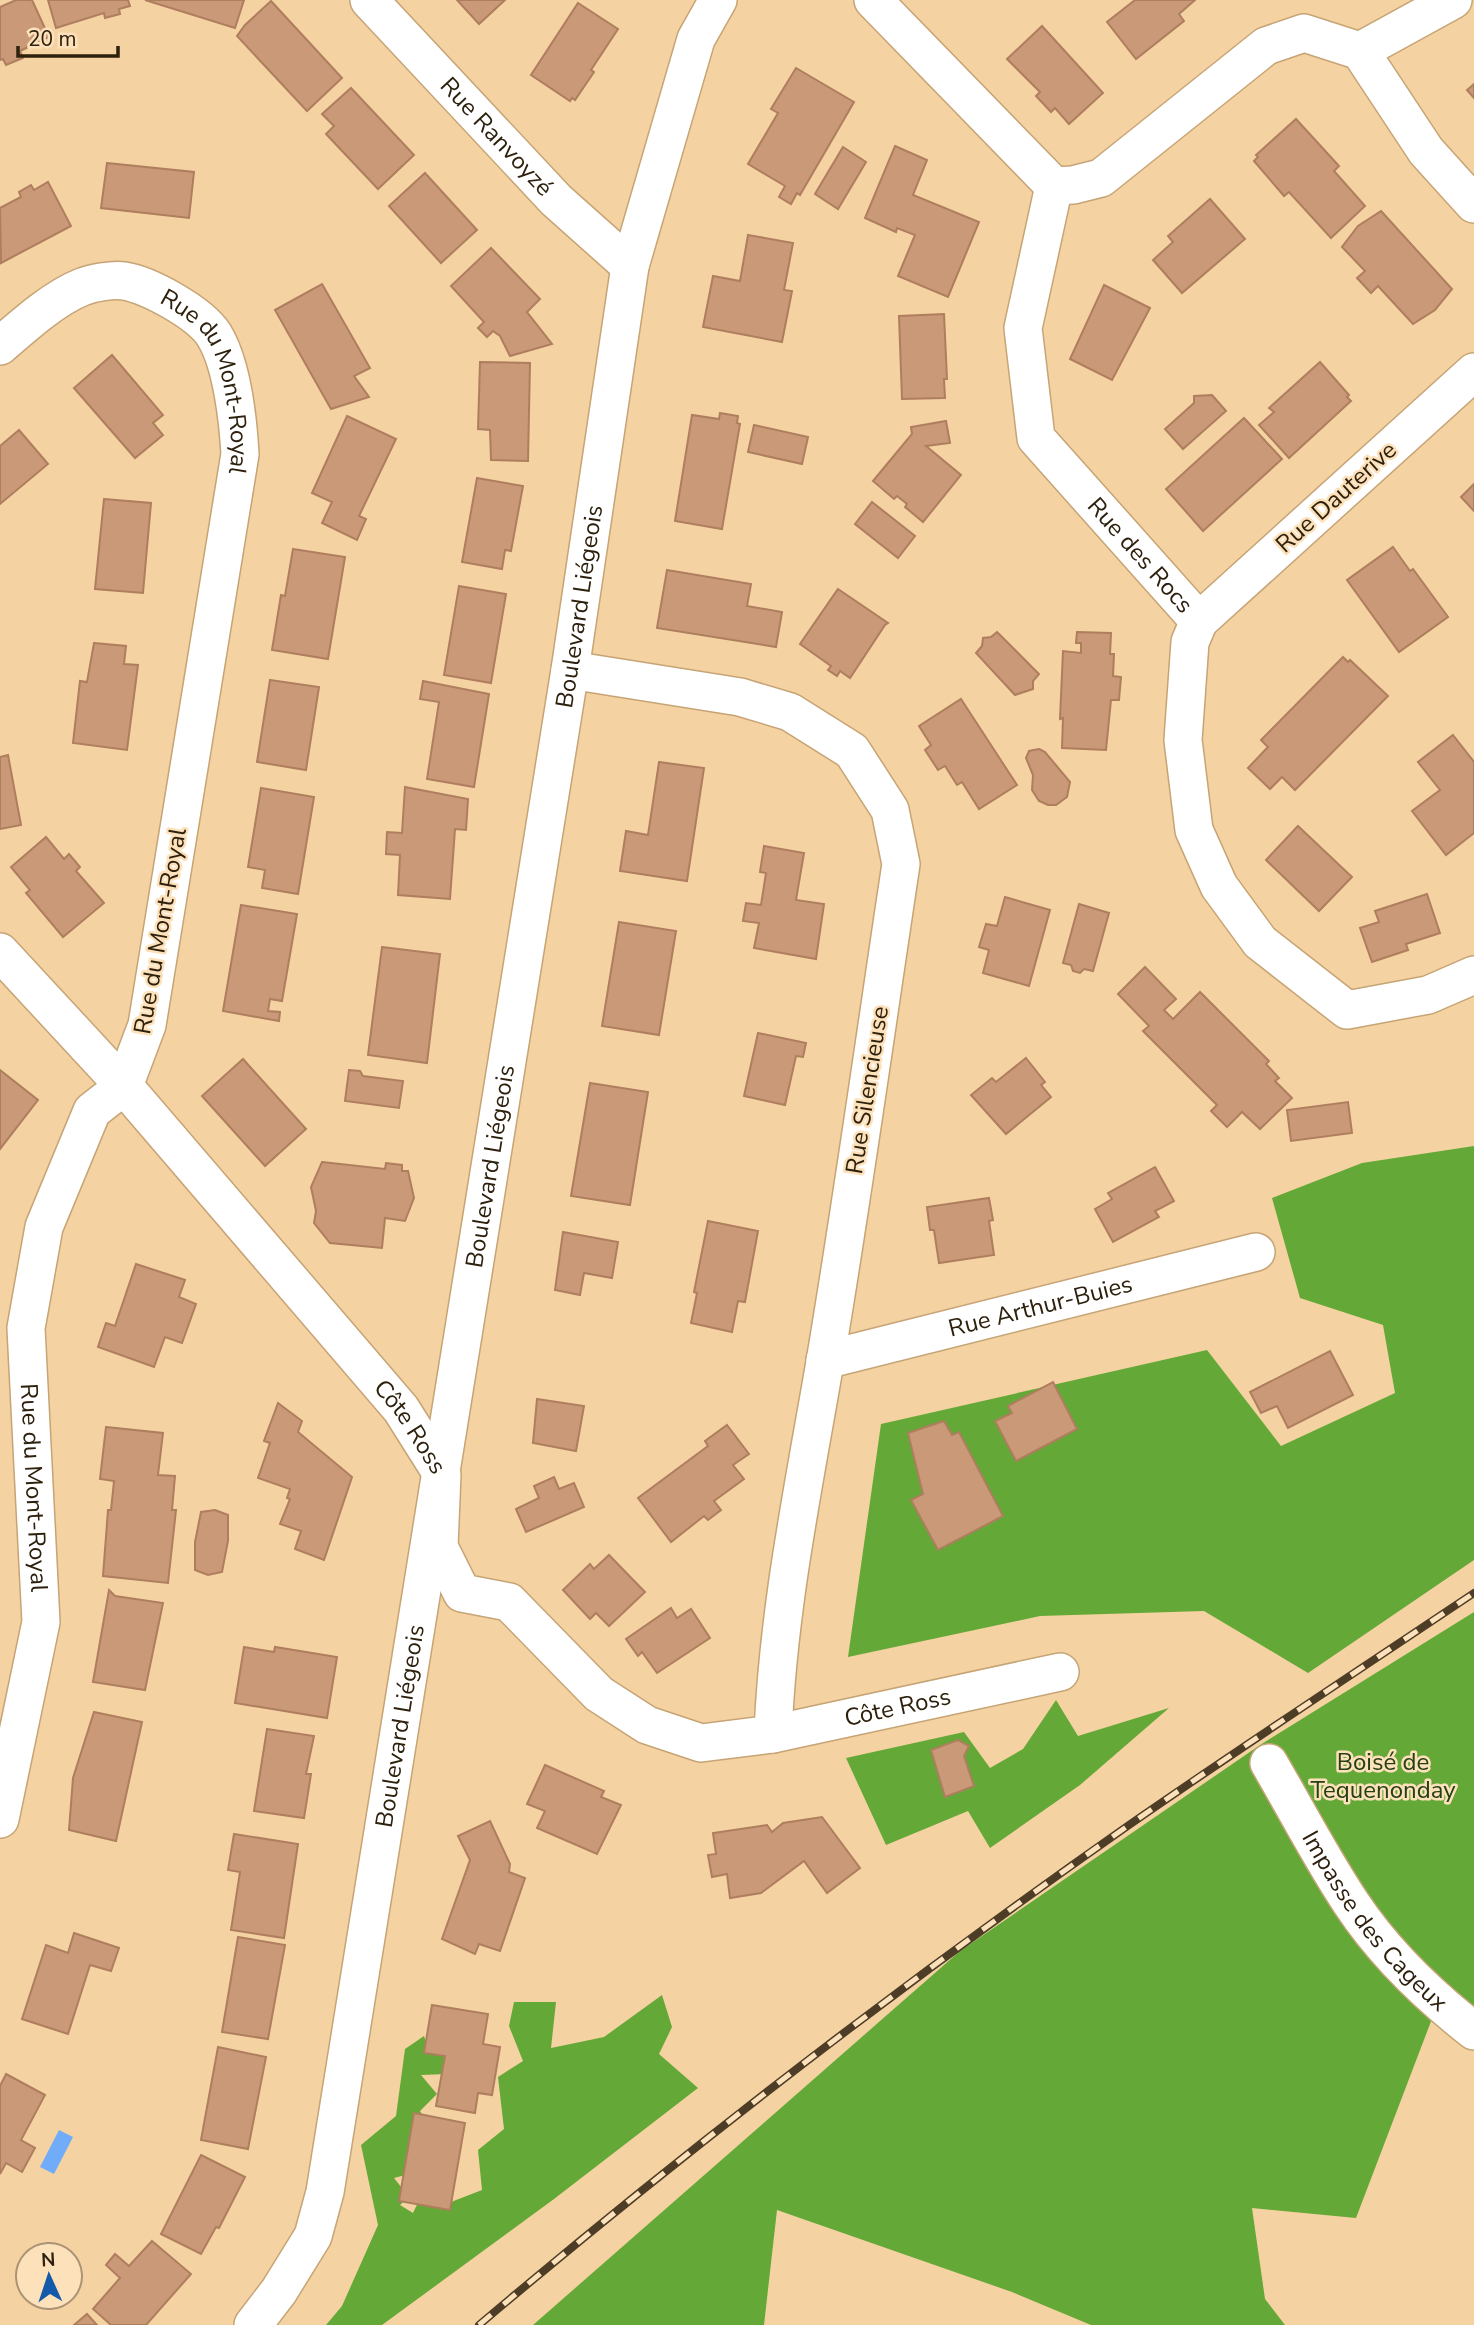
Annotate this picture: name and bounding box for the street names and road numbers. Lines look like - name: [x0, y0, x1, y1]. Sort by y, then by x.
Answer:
- street label: Rue Ranvoyzé: [433, 70, 560, 203]
- street label: Rue du Mont-Royal: [155, 281, 256, 477]
- street label: Rue Dauterive: [1269, 434, 1403, 560]
- street label: Rue des Rocs: [1080, 490, 1200, 620]
- street label: Boulevard Liégeois: [548, 503, 610, 710]
- street label: Rue du Mont-Royal: [126, 825, 194, 1037]
- street label: Rue Silencieuse: [838, 1004, 896, 1176]
- street label: Boulevard Liégeois: [458, 1063, 522, 1270]
- street label: Rue Arthur-Buies: [945, 1268, 1136, 1344]
- street label: Côte Ross: [367, 1373, 454, 1480]
- street label: Rue du Mont-Royal: [13, 1382, 55, 1593]
- street label: Boulevard Liégeois: [368, 1622, 432, 1830]
- street label: Côte Ross: [841, 1680, 954, 1734]
- street label: Impasse des Cageux: [1295, 1825, 1455, 2019]

